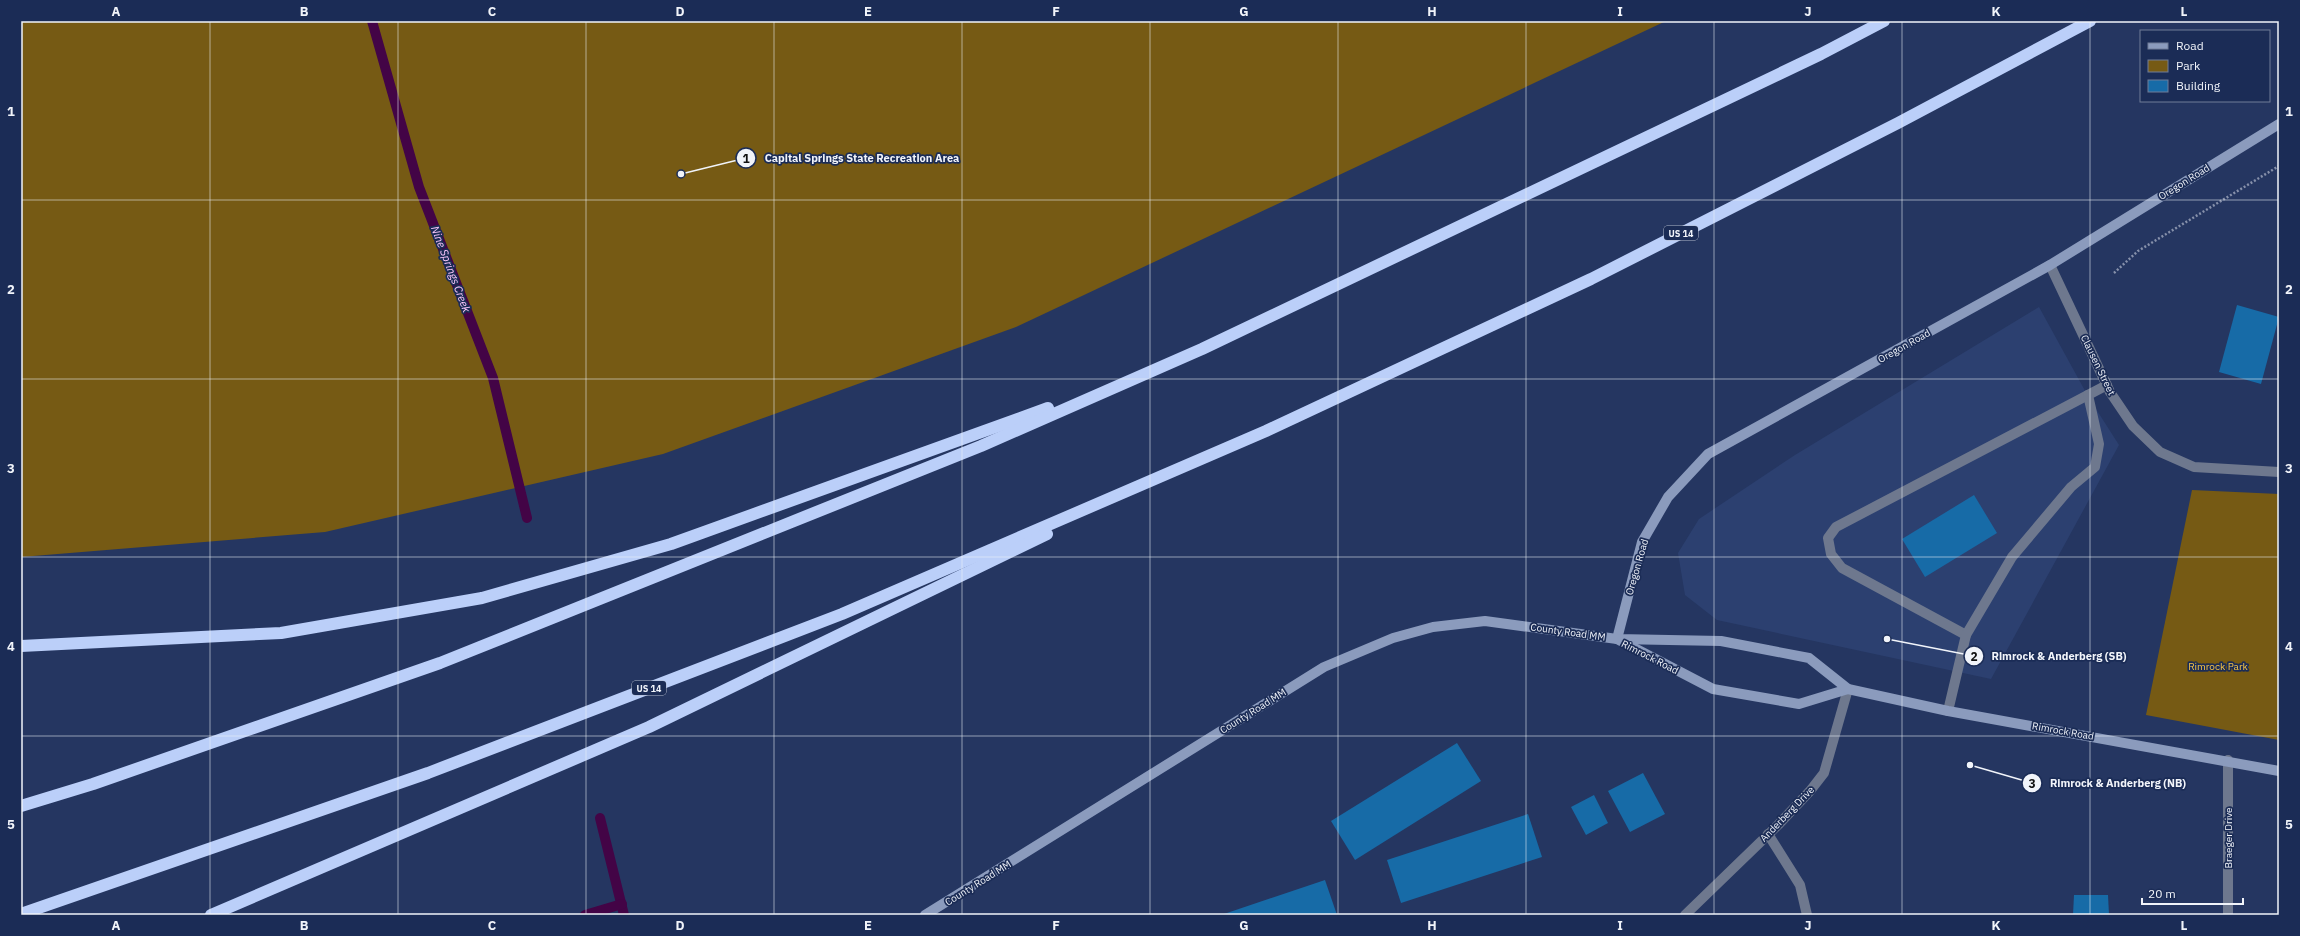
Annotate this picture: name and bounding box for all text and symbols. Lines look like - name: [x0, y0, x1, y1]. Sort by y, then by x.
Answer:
- text: A: [112, 3, 121, 20]
- text: B: [300, 3, 309, 20]
- text: C: [488, 3, 497, 20]
- text: D: [675, 3, 685, 20]
- text: E: [864, 3, 872, 20]
- text: F: [1052, 3, 1060, 20]
- text: G: [1239, 3, 1249, 20]
- text: H: [1427, 3, 1437, 20]
- text: I: [1617, 3, 1623, 20]
- text: J: [1804, 3, 1812, 20]
- text: K: [1991, 3, 2001, 20]
- text: L: [2181, 3, 2188, 20]
- legend: [2140, 30, 2270, 102]
- text: Road: [2176, 38, 2204, 53]
- text: Park: [2176, 58, 2201, 73]
- text: Building: [2176, 78, 2221, 93]
- text: 1: [7, 103, 15, 120]
- text: 1: [2285, 103, 2293, 120]
- callout: Capital Springs State Recreation Area: [736, 147, 967, 170]
- text: 1: [742, 151, 750, 166]
- text: Capital Springs State Recreation Area: [765, 151, 959, 165]
- street label: Oregon Road: [2156, 161, 2212, 203]
- water label: Nine Springs Creek: [428, 224, 474, 314]
- road number: US 14: [1664, 226, 1698, 240]
- text: 2: [7, 281, 15, 298]
- text: 2: [2285, 281, 2293, 298]
- street label: Oregon Road: [1875, 326, 1933, 366]
- street label: Clausen Street: [2078, 333, 2118, 398]
- text: 3: [7, 460, 15, 477]
- text: 3: [2285, 460, 2293, 477]
- street label: Oregon Road: [1623, 537, 1651, 597]
- street label: County Road MM: [1530, 620, 1606, 644]
- street label: Rimrock Road: [1619, 637, 1681, 677]
- text: 4: [7, 638, 15, 655]
- text: 4: [2285, 638, 2293, 655]
- callout: Rimrock & Anderberg (SB): [1964, 645, 2135, 668]
- text: 2: [1970, 649, 1978, 664]
- text: Rimrock & Anderberg (SB): [1991, 649, 2127, 663]
- park label: Rimrock Park: [2188, 660, 2249, 673]
- road number: US 14: [632, 681, 666, 695]
- street label: County Road MM: [1217, 685, 1289, 737]
- street label: Rimrock Road: [2031, 719, 2095, 743]
- callout: Rimrock & Anderberg (NB): [2022, 772, 2194, 795]
- text: 3: [2028, 776, 2036, 791]
- text: Rimrock & Anderberg (NB): [2050, 776, 2186, 790]
- street label: Anderberg Drive: [1757, 783, 1817, 845]
- street label: Braeger Drive: [2222, 807, 2235, 868]
- text: 5: [7, 816, 15, 833]
- text: 5: [2285, 816, 2293, 833]
- street label: County Road MM: [942, 857, 1014, 909]
- scale bar: [2142, 880, 2243, 906]
- text: 20 m: [2148, 886, 2176, 901]
- text: A: [112, 917, 121, 934]
- text: B: [300, 917, 309, 934]
- text: C: [488, 917, 497, 934]
- text: D: [675, 917, 685, 934]
- text: E: [864, 917, 872, 934]
- text: F: [1052, 917, 1060, 934]
- text: G: [1239, 917, 1249, 934]
- text: H: [1427, 917, 1437, 934]
- text: I: [1617, 917, 1623, 934]
- text: J: [1804, 917, 1812, 934]
- text: K: [1991, 917, 2001, 934]
- text: L: [2181, 917, 2188, 934]

